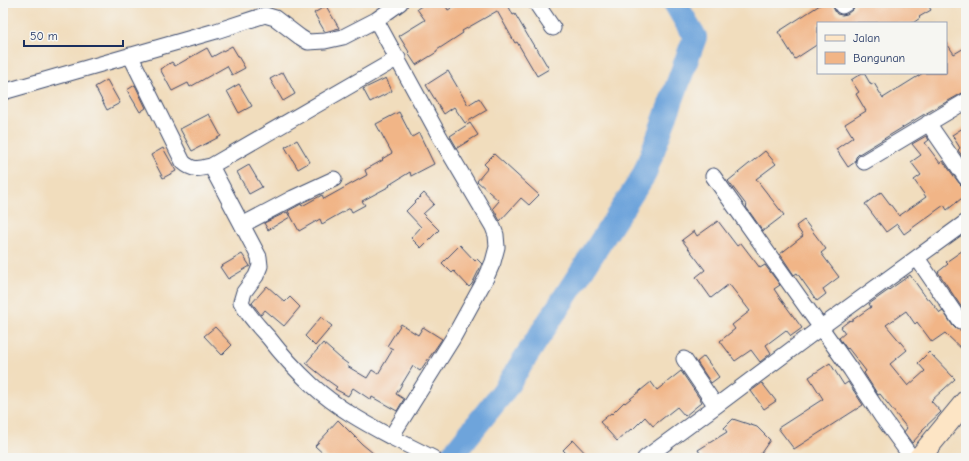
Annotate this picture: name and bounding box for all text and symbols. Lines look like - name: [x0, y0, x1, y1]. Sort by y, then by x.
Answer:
- scale bar: [24, 22, 123, 48]
- legend: [817, 22, 947, 74]
- text: 50 m: [30, 29, 58, 43]
- text: Jalan: [853, 31, 880, 45]
- text: Bangunan: [853, 51, 905, 65]

